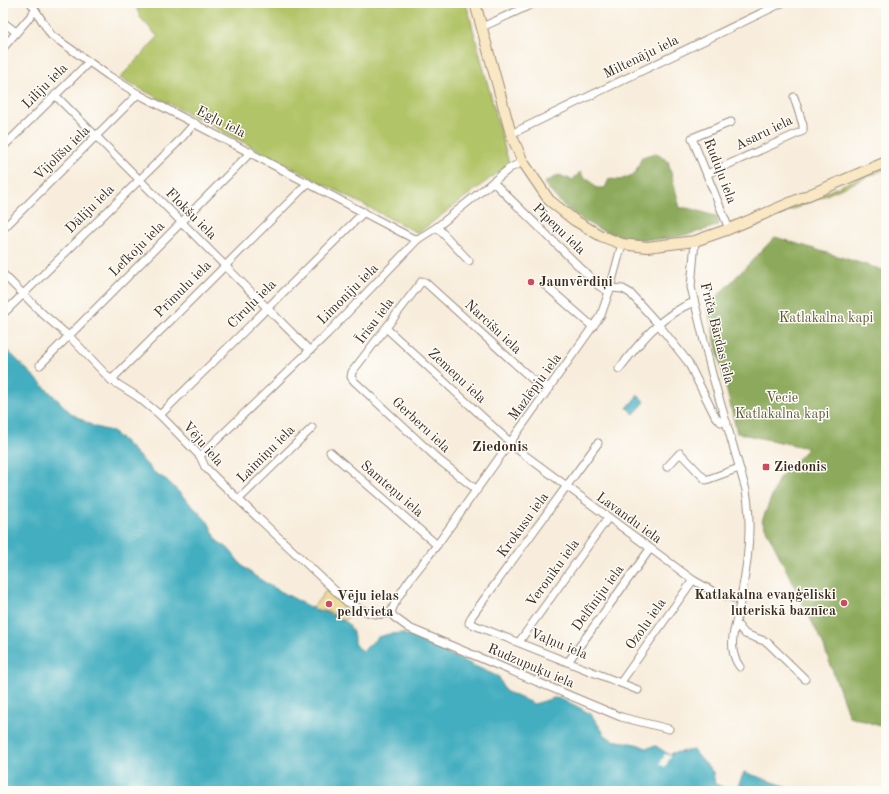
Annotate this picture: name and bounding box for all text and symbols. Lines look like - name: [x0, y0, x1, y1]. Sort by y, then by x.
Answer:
- street label: Miltenāju iela: [601, 33, 681, 81]
- street label: Liliju iela: [20, 61, 70, 111]
- street label: Egļu iela: [194, 104, 248, 141]
- street label: Asaru iela: [733, 113, 795, 153]
- street label: Vijolīšu iela: [31, 123, 93, 183]
- street label: Ruduļu iela: [700, 137, 739, 206]
- street label: Dāliju iela: [63, 182, 117, 236]
- street label: Flokšu iela: [163, 186, 219, 242]
- street label: Pīpeņu iela: [529, 201, 588, 258]
- street label: Lefkoju iela: [107, 219, 167, 279]
- street label: Prīmulu iela: [152, 258, 214, 320]
- street label: Limoniju iela: [315, 261, 381, 327]
- place label: Jaunvērdiņi: [539, 275, 613, 290]
- street label: Cīruļu iela: [225, 277, 280, 332]
- marker: Jaunvērdiņi: [526, 277, 536, 287]
- street label: Friča Bārdas iela: [698, 281, 736, 385]
- street label: Īrisu iela: [352, 294, 397, 347]
- street label: Narcišu iela: [462, 297, 524, 357]
- park label: Katlakalna kapi: [779, 311, 874, 325]
- street label: Zemeņu iela: [425, 346, 489, 407]
- street label: Mazlēpju iela: [506, 351, 564, 423]
- park label: Vecie Katlakalna kapi: [735, 391, 830, 421]
- street label: Gerberu iela: [389, 395, 453, 455]
- street label: Vēju iela: [180, 419, 226, 469]
- street label: Laimiņu iela: [235, 423, 298, 486]
- district label: Ziedonis: [472, 440, 528, 455]
- street label: Samteņu iela: [357, 458, 426, 521]
- place label: Ziedonis: [774, 460, 826, 474]
- marker: Ziedonis: [761, 462, 771, 472]
- street label: Krokusu iela: [495, 490, 551, 560]
- street label: Lavandu iela: [594, 490, 664, 546]
- street label: Veroniku iela: [524, 537, 582, 609]
- street label: Delfīniju iela: [570, 562, 627, 634]
- place label: Katlakalna evaņģēliski luteriskā baznīca: [694, 587, 836, 618]
- place label: Vēju ielas peldvieta: [337, 589, 399, 619]
- street label: Ozolu iela: [623, 596, 669, 652]
- marker: Katlakalna evaņģēliski luteriskā baznīca: [839, 598, 849, 608]
- marker: Vēju ielas peldvieta: [324, 599, 334, 609]
- street label: Vaļņu iela: [528, 626, 590, 663]
- street label: Rudzupuķu iela: [485, 641, 577, 692]

